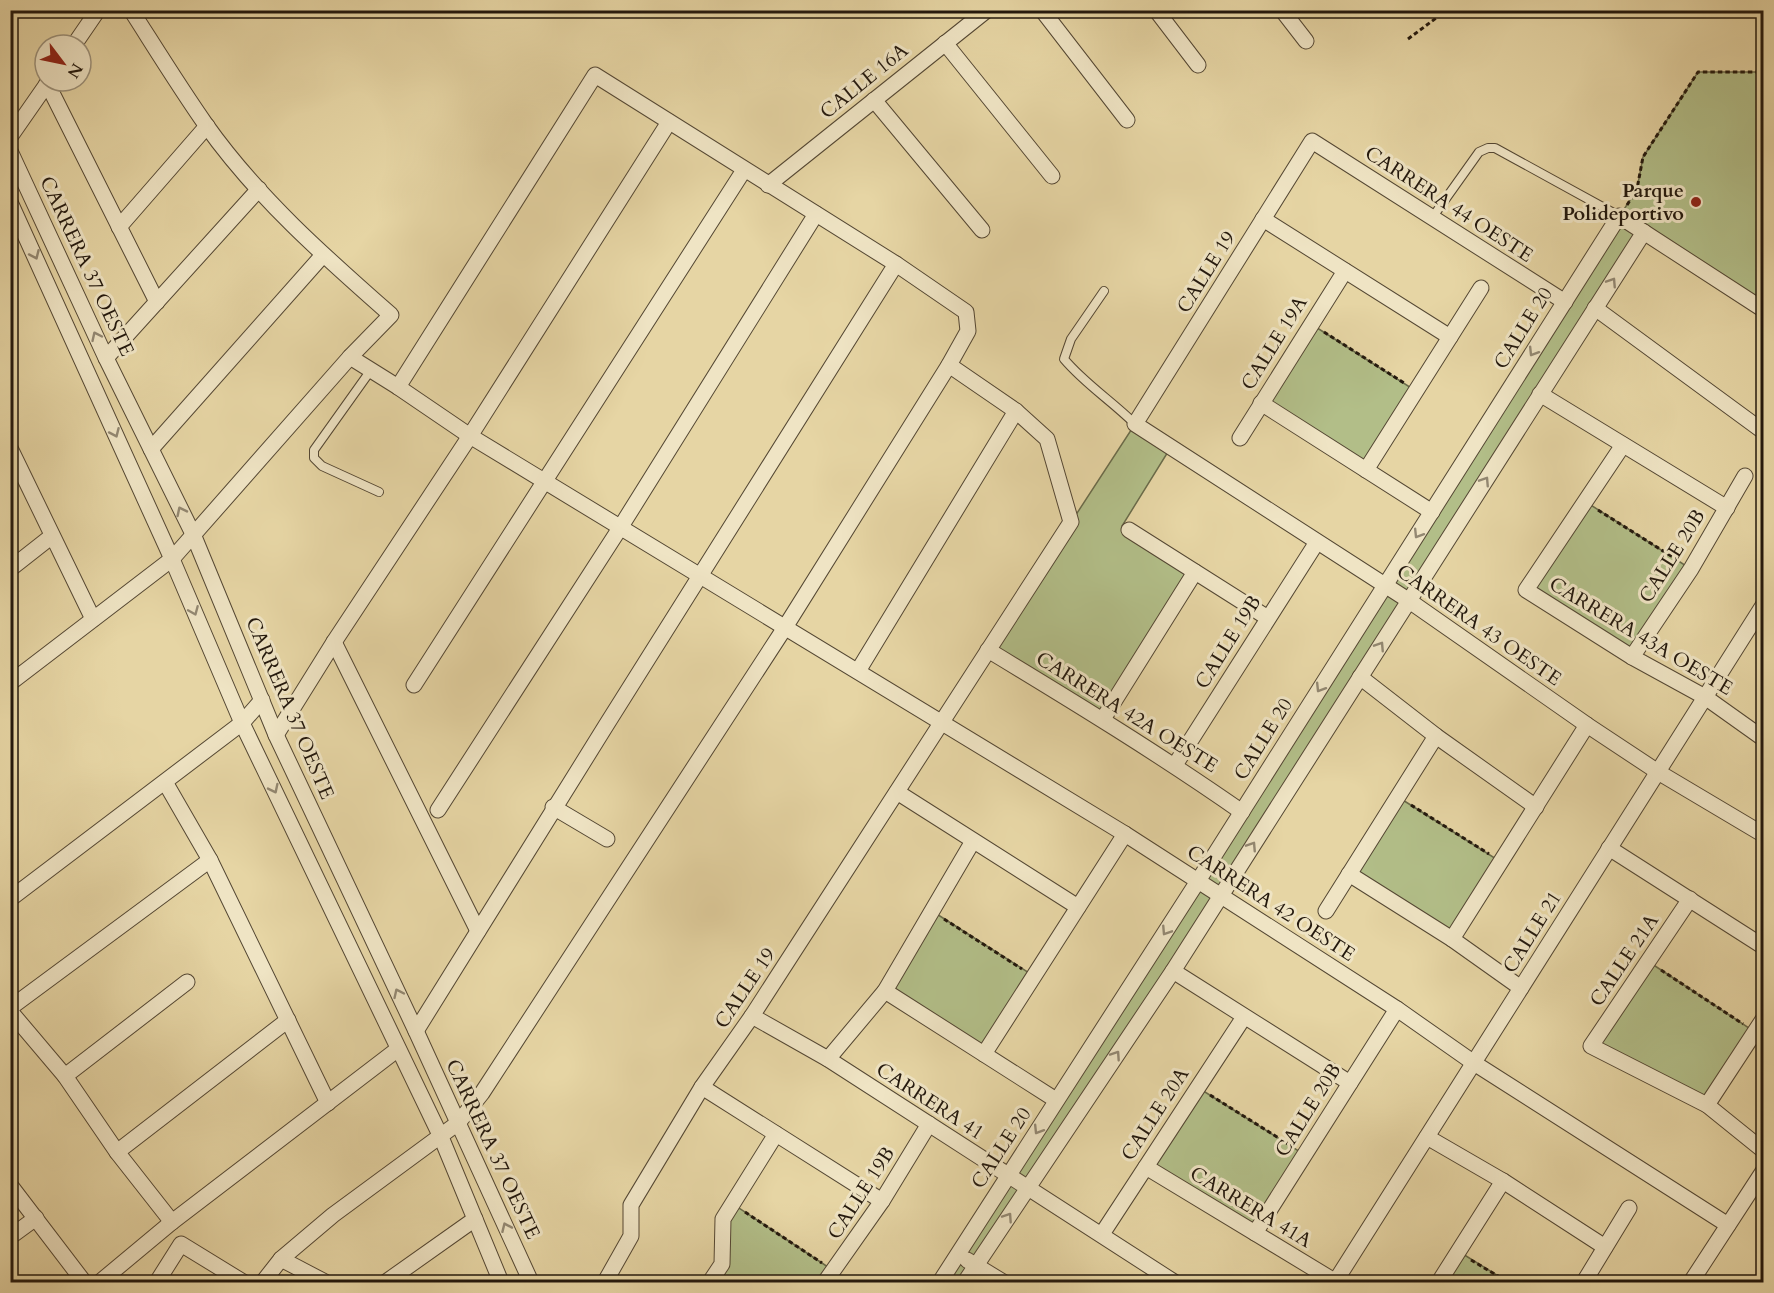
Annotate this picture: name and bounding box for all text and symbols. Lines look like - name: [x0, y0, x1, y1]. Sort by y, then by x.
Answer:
- north arrow: [33, 33, 93, 93]
- street label: CALLE 16A: [814, 37, 914, 125]
- text: N: [62, 59, 88, 82]
- street label: CARRERA 44 OESTE: [1360, 139, 1538, 269]
- street label: CARRERA 37 OESTE: [33, 172, 141, 360]
- place label: Parque Polideportivo: [1562, 177, 1684, 227]
- marker: Parque Polideportivo: [1689, 195, 1703, 209]
- street label: CALLE 19: [1170, 226, 1242, 318]
- one-way arrow: [27, 249, 39, 260]
- one-way arrow: [1605, 277, 1616, 288]
- street label: CALLE 20: [1487, 282, 1559, 374]
- street label: CALLE 19A: [1234, 290, 1314, 395]
- one-way arrow: [91, 331, 103, 342]
- one-way arrow: [1529, 346, 1541, 356]
- one-way arrow: [108, 427, 120, 438]
- one-way arrow: [1477, 477, 1488, 488]
- street label: CALLE 20B: [1633, 504, 1711, 608]
- one-way arrow: [177, 506, 188, 517]
- one-way arrow: [1413, 528, 1425, 538]
- street label: CARRERA 43 OESTE: [1391, 558, 1567, 692]
- street label: CARRERA 43A OESTE: [1544, 570, 1738, 702]
- street label: CALLE 19B: [1189, 590, 1267, 694]
- one-way arrow: [187, 605, 199, 616]
- street label: CARRERA 37 OESTE: [239, 613, 341, 803]
- one-way arrow: [1372, 642, 1384, 652]
- street label: CARRERA 42A OESTE: [1031, 645, 1223, 779]
- one-way arrow: [1316, 682, 1328, 692]
- street label: CALLE 20: [1227, 693, 1299, 785]
- one-way arrow: [267, 782, 279, 793]
- street label: CARRERA 42 OESTE: [1182, 838, 1360, 968]
- one-way arrow: [1245, 841, 1256, 852]
- street label: CALLE 21: [1496, 886, 1568, 978]
- street label: CALLE 21A: [1583, 908, 1665, 1012]
- one-way arrow: [1163, 924, 1174, 935]
- street label: CALLE 19: [708, 942, 782, 1034]
- one-way arrow: [393, 989, 405, 1000]
- one-way arrow: [1109, 1051, 1120, 1062]
- street label: CARRERA 37 OESTE: [439, 1055, 547, 1243]
- street label: CARRERA 41: [871, 1056, 989, 1146]
- street label: CALLE 20B: [1269, 1058, 1347, 1162]
- street label: CALLE 20A: [1115, 1061, 1196, 1166]
- street label: CALLE 20: [965, 1102, 1037, 1194]
- one-way arrow: [1034, 1123, 1045, 1134]
- street label: CALLE 19B: [821, 1141, 901, 1245]
- street label: CARRERA 41A: [1185, 1160, 1318, 1254]
- one-way arrow: [1000, 1213, 1012, 1223]
- one-way arrow: [501, 1223, 513, 1234]

